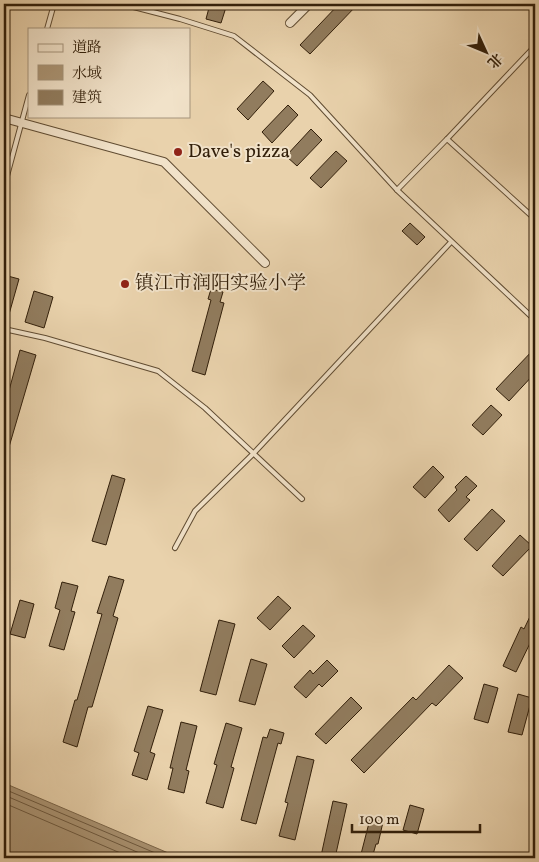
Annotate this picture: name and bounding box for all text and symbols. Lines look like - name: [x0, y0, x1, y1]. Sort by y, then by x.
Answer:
- legend: [28, 28, 190, 118]
- north arrow: [462, 28, 512, 78]
- text: 道路: [72, 38, 102, 59]
- text: 北: [483, 48, 506, 72]
- text: 水域: [72, 64, 102, 85]
- text: 建筑: [72, 88, 102, 109]
- place label: Dave's pizza: [188, 139, 290, 165]
- marker: Dave's pizza: [172, 146, 184, 158]
- place label: 镇江市润阳实验小学: [135, 271, 306, 297]
- marker: 镇江市润阳实验小学: [119, 278, 131, 290]
- scale bar: [352, 802, 479, 834]
- text: 100 m: [359, 810, 399, 831]

